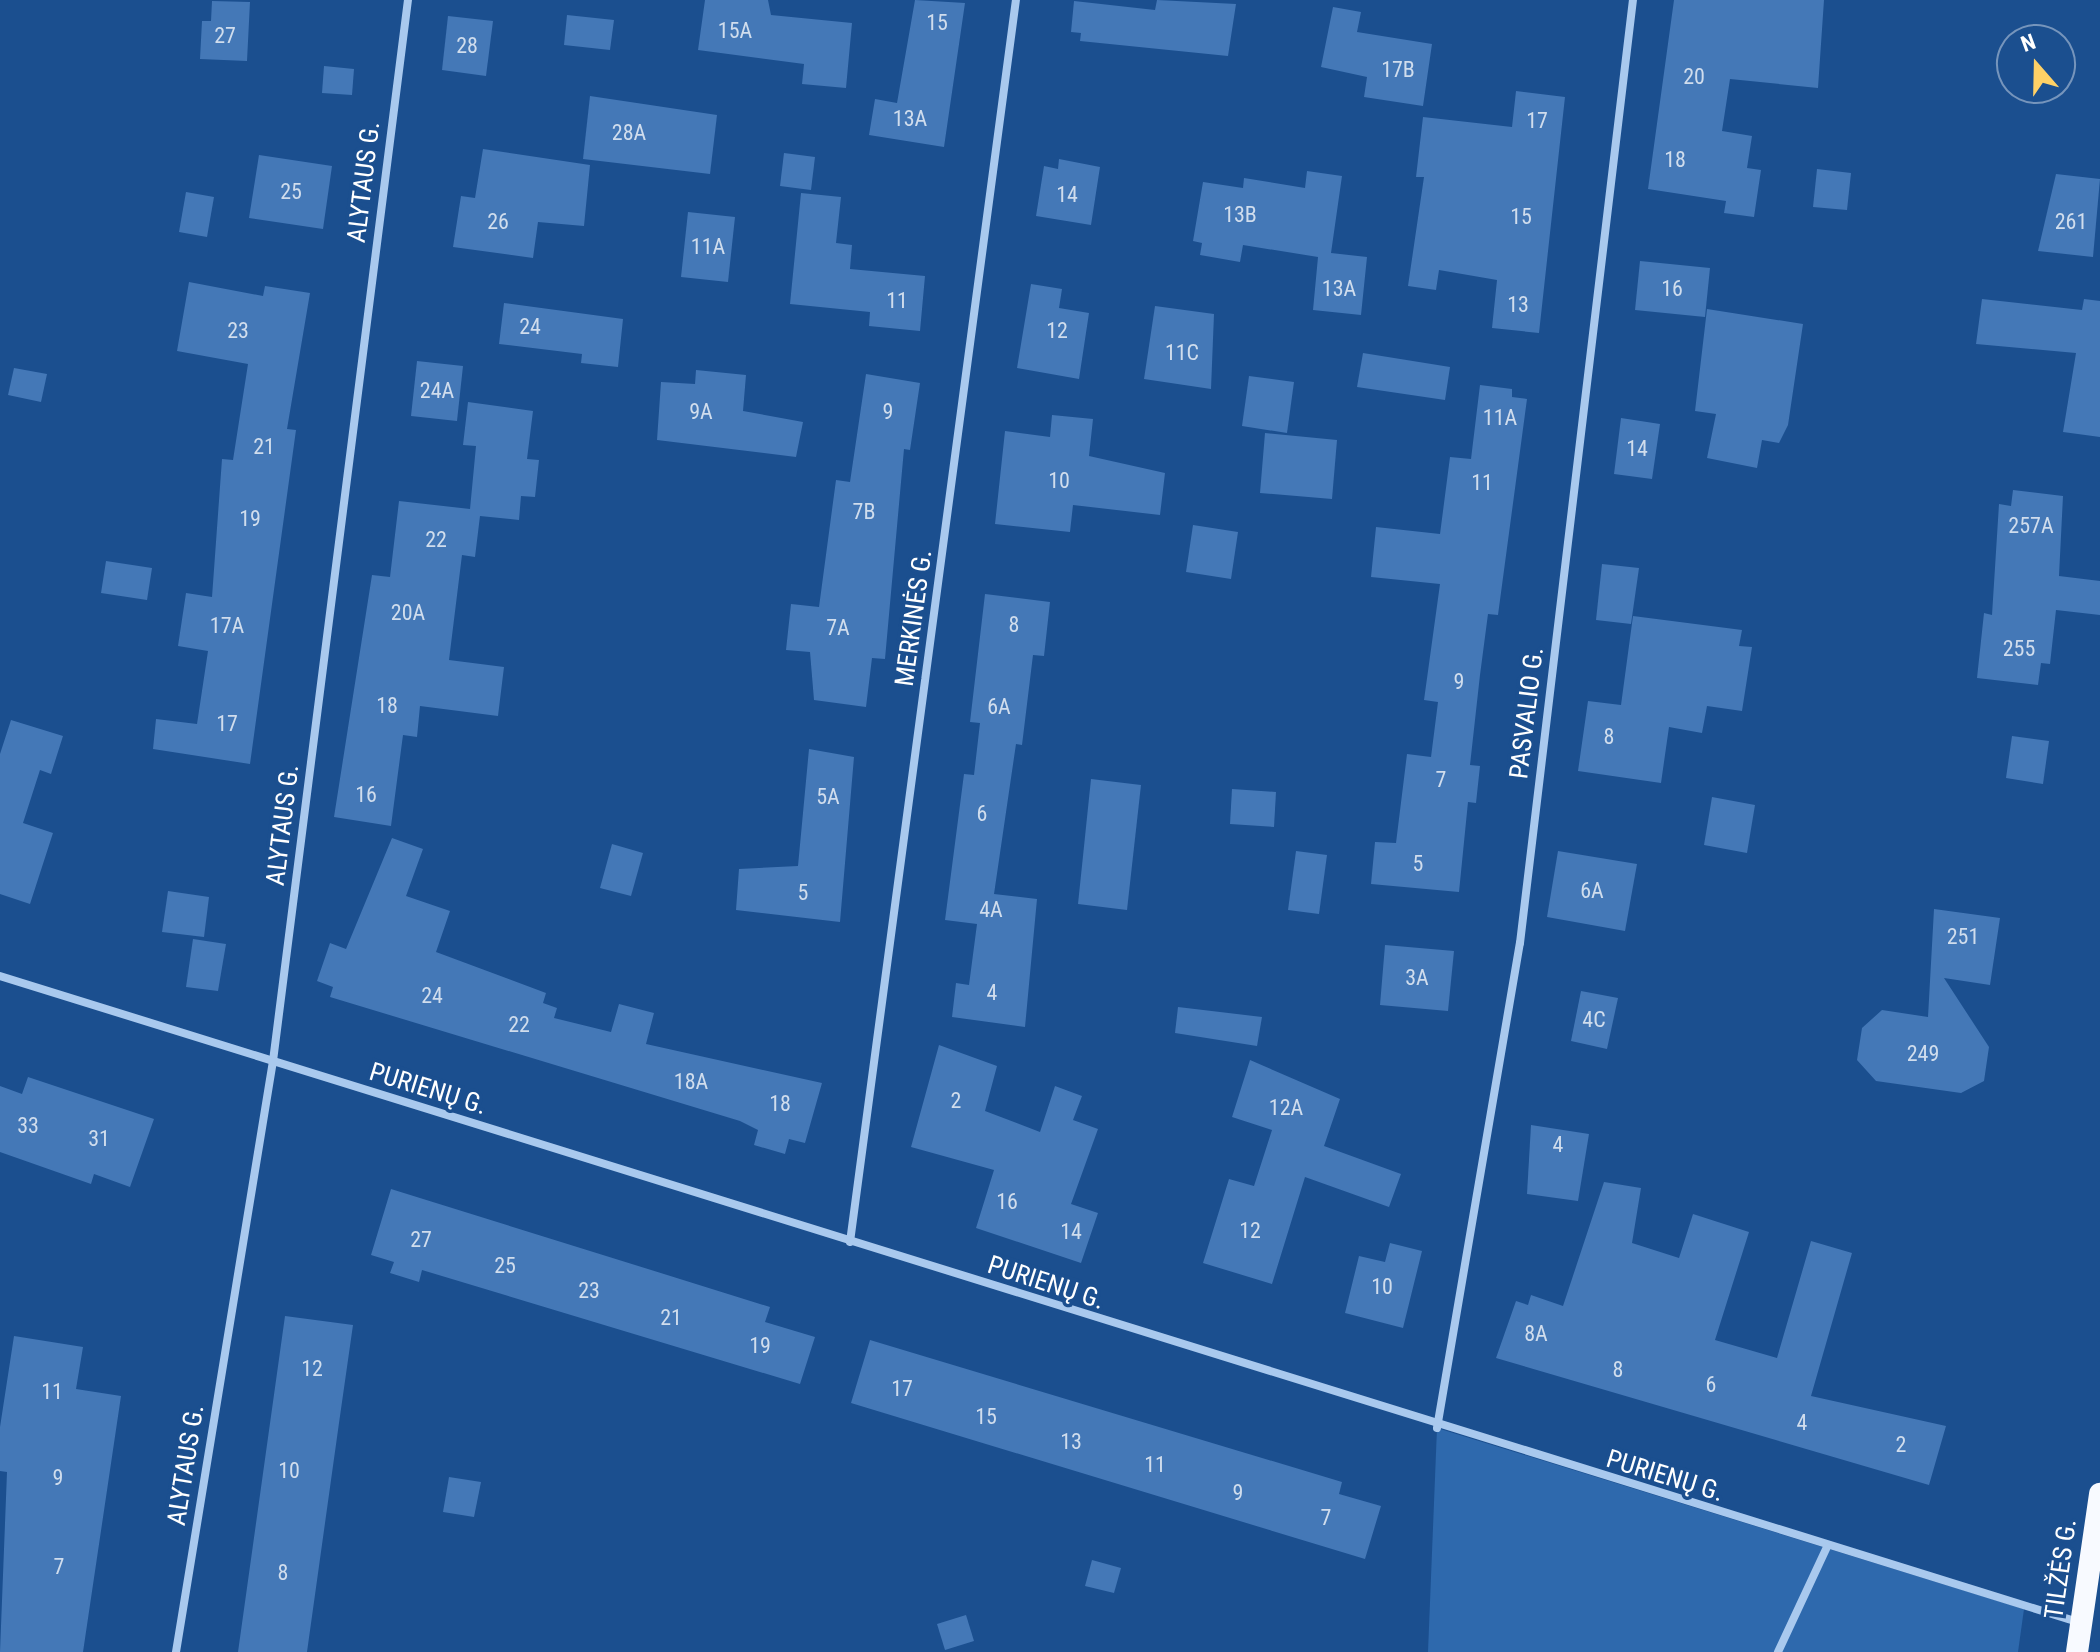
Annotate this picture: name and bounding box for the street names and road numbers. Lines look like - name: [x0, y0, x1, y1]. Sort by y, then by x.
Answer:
- street label: ALYTAUS G.: [341, 120, 387, 244]
- street label: MERKINĖS G.: [889, 548, 939, 688]
- street label: PASVALIO G.: [1503, 645, 1551, 781]
- street label: ALYTAUS G.: [260, 763, 306, 887]
- street label: PURIENŲ G.: [366, 1056, 490, 1122]
- street label: PURIENŲ G.: [984, 1249, 1108, 1317]
- street label: ALYTAUS G.: [161, 1402, 211, 1528]
- street label: PURIENŲ G.: [1603, 1443, 1727, 1509]
- street label: TILŽĖS G.: [2039, 1517, 2083, 1621]

